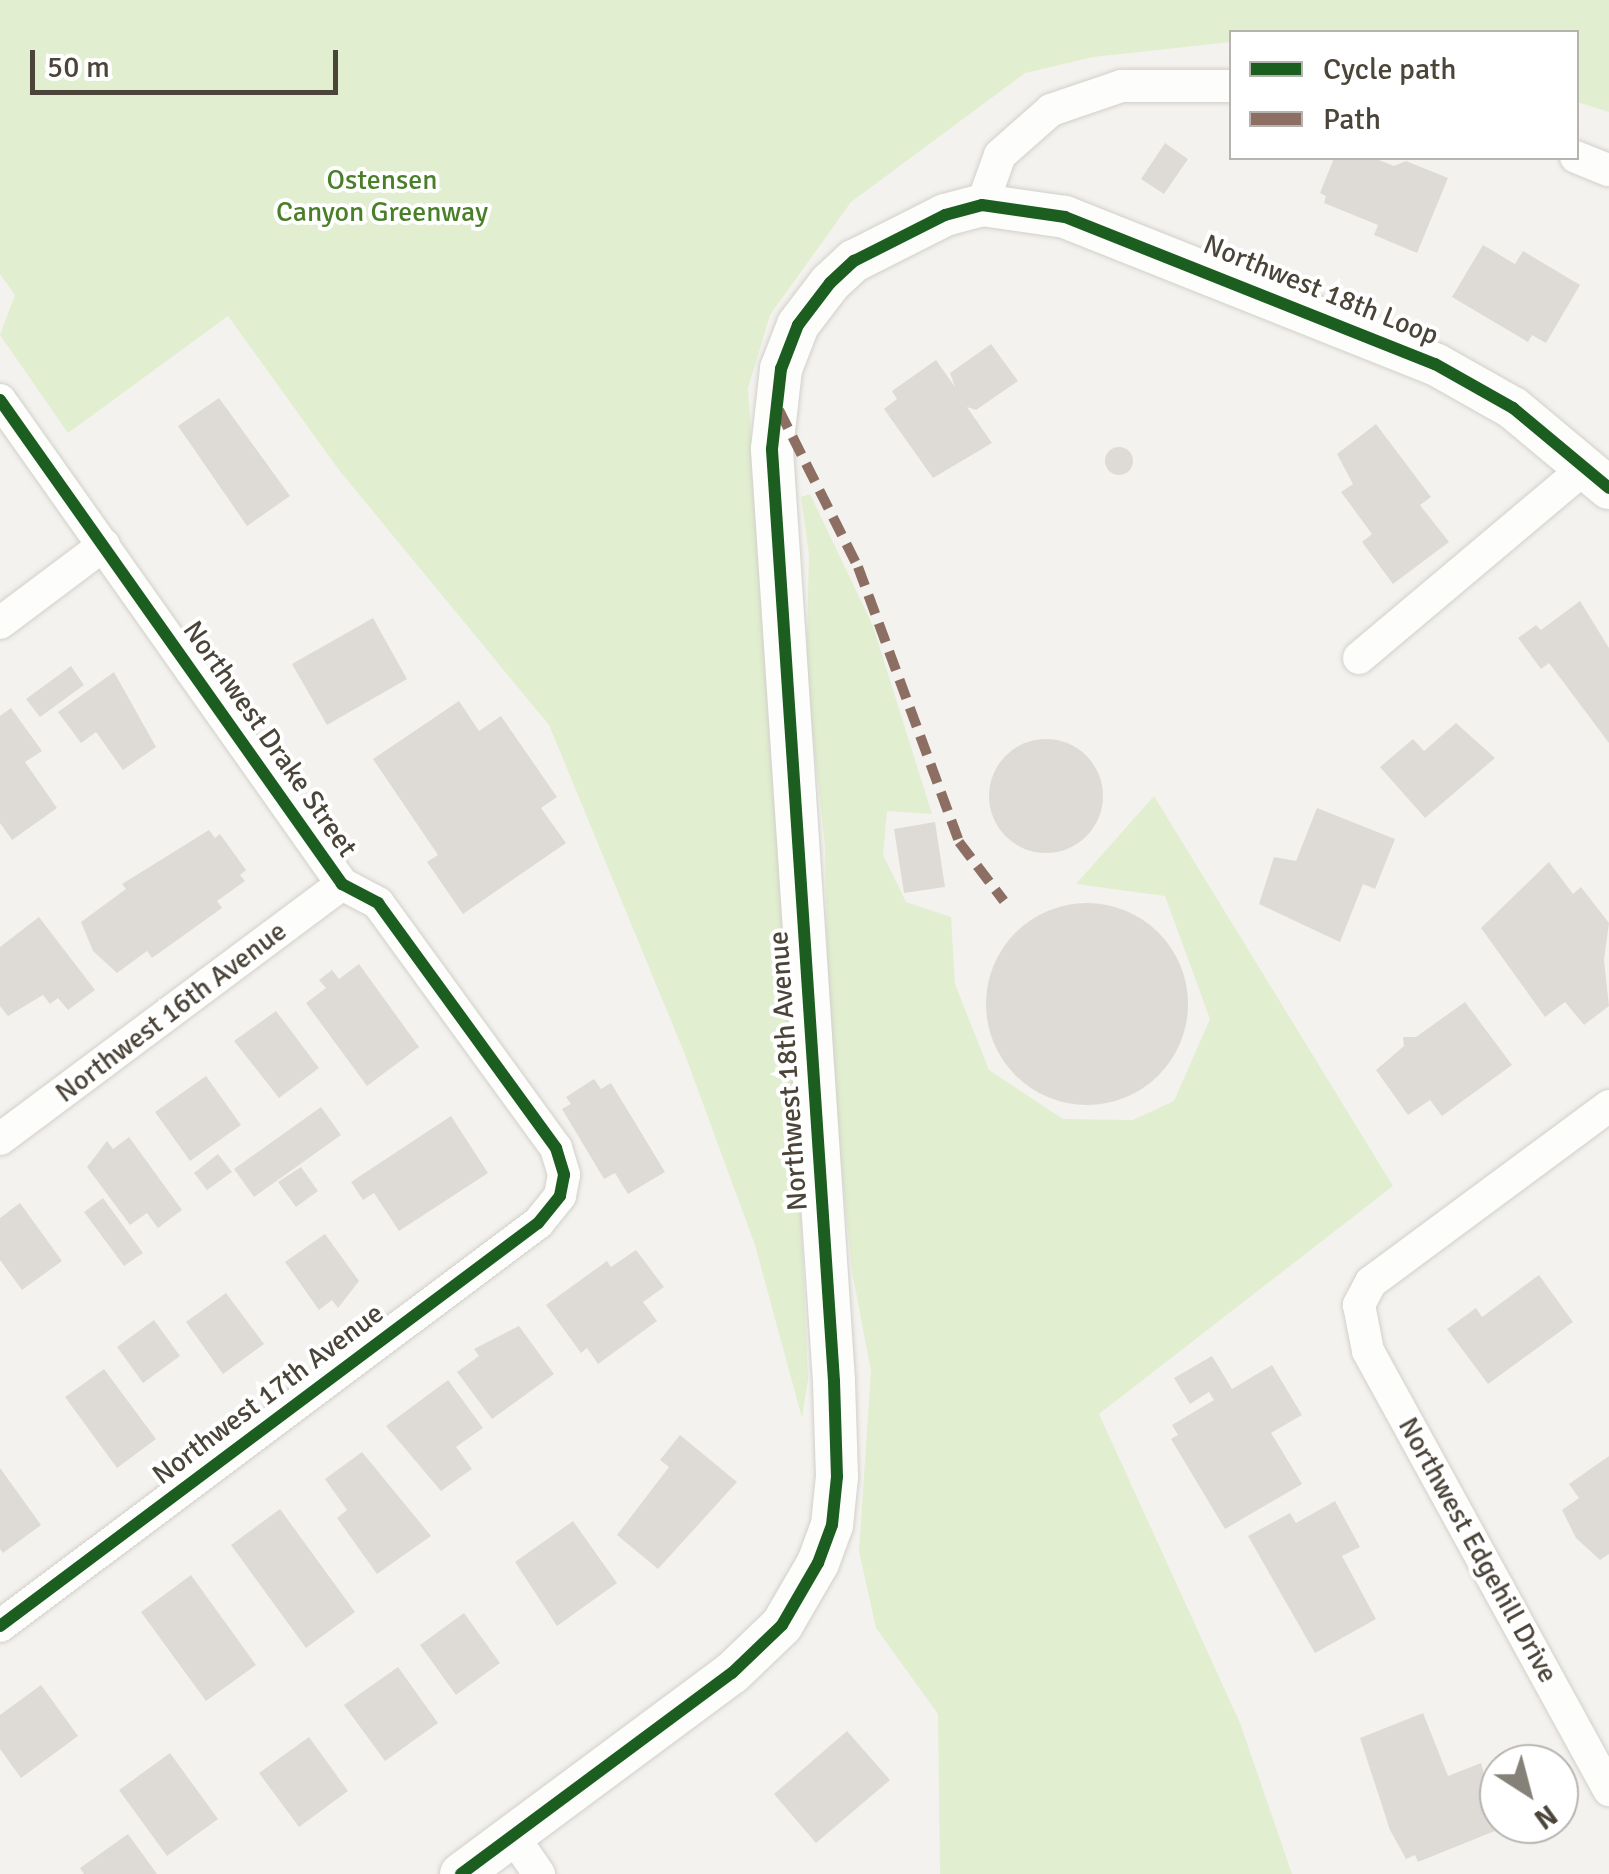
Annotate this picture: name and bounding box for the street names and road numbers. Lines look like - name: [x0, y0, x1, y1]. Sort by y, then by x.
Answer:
- street label: Northwest 18th Loop: [1199, 228, 1443, 352]
- street label: Northwest Drake Street: [176, 615, 364, 863]
- street label: Northwest 16th Avenue: [49, 914, 293, 1110]
- street label: Northwest 18th Avenue: [761, 930, 815, 1212]
- street label: Northwest 17th Avenue: [146, 1296, 390, 1492]
- street label: Northwest Edgehill Drive: [1391, 1411, 1565, 1689]

